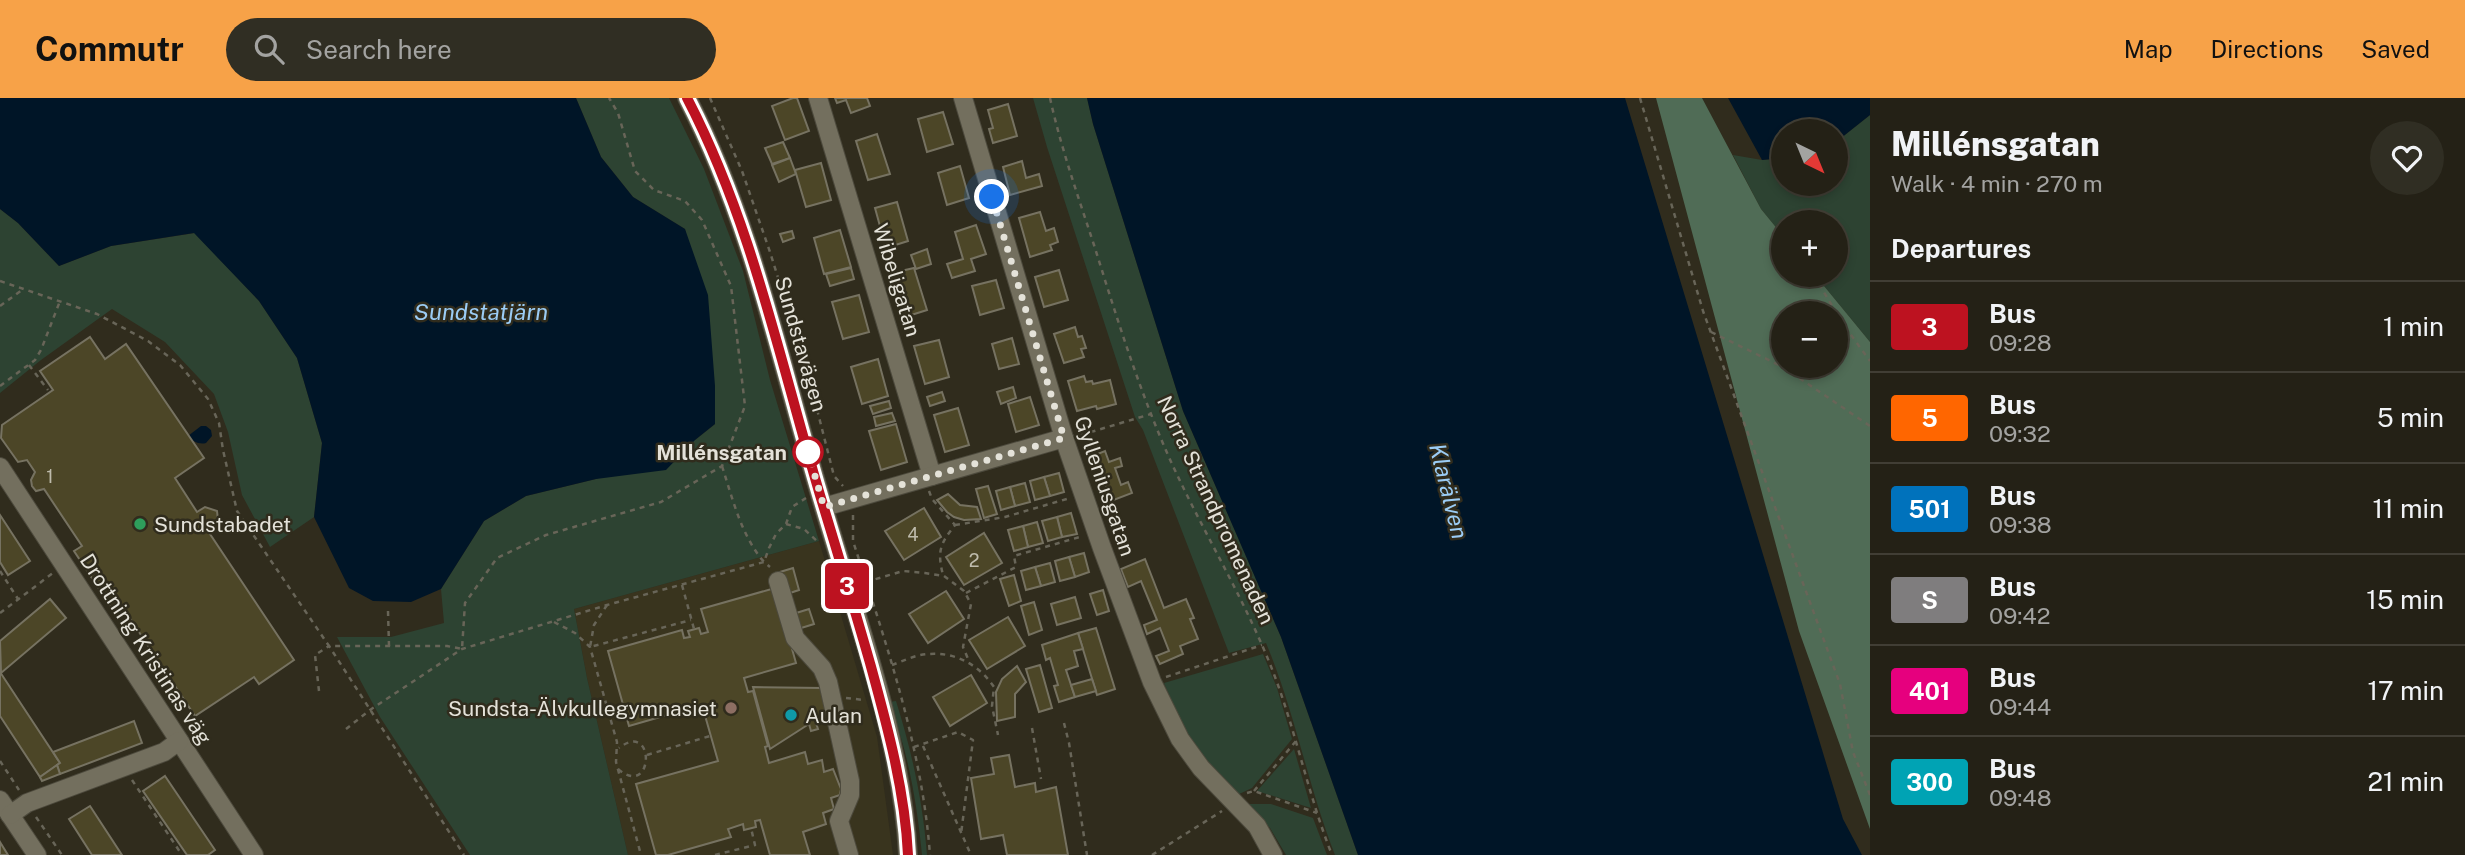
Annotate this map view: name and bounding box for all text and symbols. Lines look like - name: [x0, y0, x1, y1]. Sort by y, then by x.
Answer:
- search box: [226, 18, 716, 81]
- text: Commutr: [35, 30, 184, 68]
- icon: search: [250, 30, 288, 68]
- text: Search here: [306, 34, 452, 65]
- text: Map: [2124, 35, 2173, 63]
- text: Directions: [2211, 35, 2323, 63]
- text: Saved: [2361, 35, 2430, 63]
- north arrow: [1771, 119, 1848, 196]
- map controls: [1771, 119, 1848, 378]
- button: heart: [2370, 121, 2444, 195]
- text: Millénsgatan: [1891, 125, 2100, 163]
- text: Walk · 4 min · 270 m: [1891, 170, 2103, 197]
- your location: [974, 179, 1009, 214]
- button: +: [1771, 210, 1848, 287]
- street label: Wibeligatan: [868, 220, 926, 340]
- text: Departures: [1891, 233, 2031, 264]
- street label: Sundstavägen: [770, 274, 832, 414]
- water label: Sundstatjärn: [414, 298, 548, 325]
- text: Bus: [1989, 298, 2036, 329]
- button: −: [1771, 301, 1848, 378]
- text: 1 min: [2383, 311, 2444, 342]
- text: 3: [1922, 313, 1937, 341]
- text: 09:28: [1989, 329, 2052, 356]
- text: Bus: [1989, 389, 2036, 420]
- street label: Norra Strandpromenaden: [1152, 392, 1280, 628]
- text: 5 min: [2377, 402, 2444, 433]
- text: 5: [1921, 404, 1938, 432]
- street label: Gylleniusgatan: [1069, 413, 1141, 559]
- text: 09:32: [1989, 420, 2051, 447]
- marker: Millénsgatan: [793, 437, 823, 467]
- place label: Millénsgatan: [656, 440, 787, 465]
- water label: Klarälven: [1424, 440, 1474, 542]
- house number: 1: [46, 466, 54, 487]
- text: Bus: [1989, 480, 2036, 511]
- text: 11 min: [2372, 493, 2444, 524]
- text: 501: [1909, 495, 1950, 523]
- text: 09:38: [1989, 511, 2052, 538]
- place label: Sundstabadet: [154, 512, 291, 537]
- marker: Sundstabadet: [132, 516, 148, 532]
- house number: 4: [907, 524, 919, 545]
- street label: Drottning Kristinas väg: [75, 549, 217, 749]
- house number: 2: [969, 550, 979, 571]
- line badge: 3: [824, 563, 870, 609]
- text: Bus: [1989, 571, 2036, 602]
- text: 3: [839, 572, 855, 600]
- text: 15 min: [2366, 584, 2444, 615]
- text: S: [1921, 586, 1938, 614]
- text: 09:42: [1989, 602, 2051, 629]
- text: Bus: [1989, 662, 2036, 693]
- text: 17 min: [2367, 675, 2444, 706]
- text: 401: [1909, 677, 1950, 705]
- text: 09:44: [1989, 693, 2051, 720]
- place label: Sundsta-Älvkullegymnasiet: [448, 696, 717, 721]
- marker: Sundsta-Älvkullegymnasiet: [723, 700, 739, 716]
- place label: Aulan: [805, 703, 862, 728]
- marker: Aulan: [783, 707, 799, 723]
- text: Bus: [1989, 753, 2036, 784]
- text: 21 min: [2368, 766, 2444, 797]
- text: 300: [1906, 768, 1953, 796]
- text: 09:48: [1989, 784, 2052, 811]

